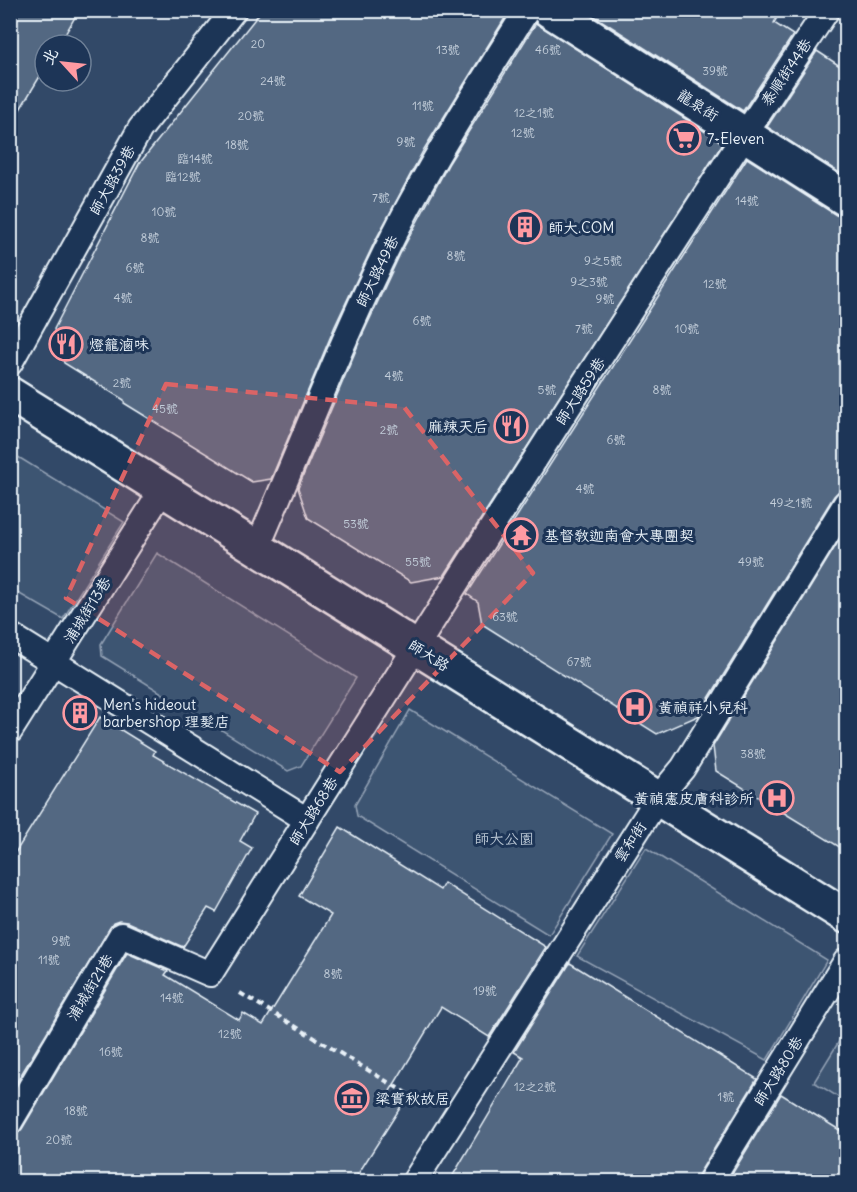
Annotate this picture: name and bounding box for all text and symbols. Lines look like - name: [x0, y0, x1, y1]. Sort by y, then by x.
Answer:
- north arrow: [33, 33, 93, 93]
- street label: 泰順街44巷: [756, 35, 816, 109]
- house number: 20: [251, 36, 265, 51]
- house number: 13號: [436, 42, 460, 57]
- house number: 46號: [535, 42, 561, 57]
- text: 北: [37, 45, 62, 68]
- house number: 39號: [702, 63, 728, 78]
- house number: 24號: [260, 73, 286, 88]
- street label: 龍泉街: [674, 85, 722, 125]
- house number: 11號: [412, 98, 434, 113]
- house number: 12之1號: [514, 105, 554, 120]
- house number: 20號: [238, 108, 264, 123]
- supermarket icon: 7-Eleven: [666, 120, 702, 156]
- house number: 12號: [511, 125, 535, 140]
- place label: 7-Eleven: [707, 129, 765, 148]
- house number: 9號: [397, 134, 415, 149]
- house number: 18號: [225, 137, 249, 152]
- street label: 師大路39巷: [85, 142, 139, 218]
- house number: 臨14號: [177, 151, 213, 166]
- house number: 臨12號: [165, 169, 201, 184]
- house number: 7號: [372, 190, 390, 205]
- house number: 14號: [735, 193, 759, 208]
- house number: 10號: [152, 204, 176, 219]
- building icon: 師大.COM: [507, 209, 543, 245]
- place label: 師大.COM: [548, 218, 614, 237]
- house number: 8號: [141, 230, 159, 245]
- street label: 師大路49巷: [352, 232, 402, 310]
- house number: 8號: [447, 248, 465, 263]
- house number: 9之5號: [584, 253, 622, 268]
- house number: 6號: [126, 260, 144, 275]
- house number: 9之3號: [570, 274, 608, 289]
- house number: 12號: [703, 276, 727, 291]
- house number: 4號: [114, 290, 132, 305]
- house number: 9號: [596, 291, 614, 306]
- house number: 6號: [413, 313, 431, 328]
- house number: 7號: [575, 321, 593, 336]
- house number: 10號: [675, 321, 699, 336]
- restaurant icon: 燈籠滷味: [48, 326, 84, 362]
- place label: 燈籠滷味: [89, 335, 149, 354]
- street label: 師大路59巷: [551, 353, 609, 429]
- house number: 4號: [385, 368, 403, 383]
- house number: 2號: [113, 375, 131, 390]
- house number: 5號: [538, 382, 556, 397]
- house number: 8號: [653, 382, 671, 397]
- house number: 45號: [152, 401, 178, 416]
- restaurant icon: 麻辣天后: [493, 408, 529, 444]
- place label: 麻辣天后: [428, 417, 488, 436]
- house number: 2號: [380, 422, 398, 437]
- house number: 6號: [607, 432, 625, 447]
- house number: 4號: [576, 481, 594, 496]
- house number: 49之1號: [770, 495, 812, 510]
- house number: 53號: [343, 516, 369, 531]
- temple icon: 基督教迦南會大專團契: [503, 517, 539, 553]
- place label: 基督教迦南會大專團契: [544, 526, 694, 545]
- house number: 55號: [405, 554, 431, 569]
- house number: 49號: [738, 554, 764, 569]
- street label: 浦城街13巷: [59, 573, 115, 647]
- house number: 63號: [492, 609, 518, 624]
- street label: 師大路: [405, 635, 453, 675]
- house number: 67號: [567, 654, 591, 669]
- hospital icon: 黃禎祥小兒科: [617, 689, 653, 725]
- building icon: Men's hideout barbershop 理髮店: [62, 695, 98, 731]
- place label: Men's hideout barbershop 理髮店: [103, 695, 229, 731]
- place label: 黃禎祥小兒科: [658, 698, 748, 717]
- house number: 38號: [740, 746, 766, 761]
- street label: 師大路68巷: [284, 773, 342, 849]
- hospital icon: 黃禎憲皮膚科診所: [759, 780, 795, 816]
- place label: 黃禎憲皮膚科診所: [634, 789, 754, 808]
- street label: 雲和街: [610, 818, 650, 866]
- park label: 師大公園: [474, 829, 534, 848]
- house number: 9號: [52, 933, 70, 948]
- street label: 浦城街21巷: [63, 950, 117, 1024]
- house number: 11號: [38, 952, 60, 967]
- house number: 8號: [324, 966, 342, 981]
- house number: 19號: [473, 983, 497, 998]
- house number: 14號: [160, 990, 184, 1005]
- house number: 12號: [218, 1026, 242, 1041]
- street label: 師大路80巷: [749, 1033, 807, 1109]
- house number: 16號: [99, 1044, 123, 1059]
- house number: 12之2號: [514, 1079, 556, 1094]
- museum icon: 梁實秋故居: [334, 1080, 370, 1116]
- place label: 梁實秋故居: [375, 1089, 450, 1108]
- house number: 1號: [718, 1089, 734, 1104]
- house number: 18號: [64, 1103, 88, 1118]
- house number: 20號: [46, 1132, 72, 1147]

